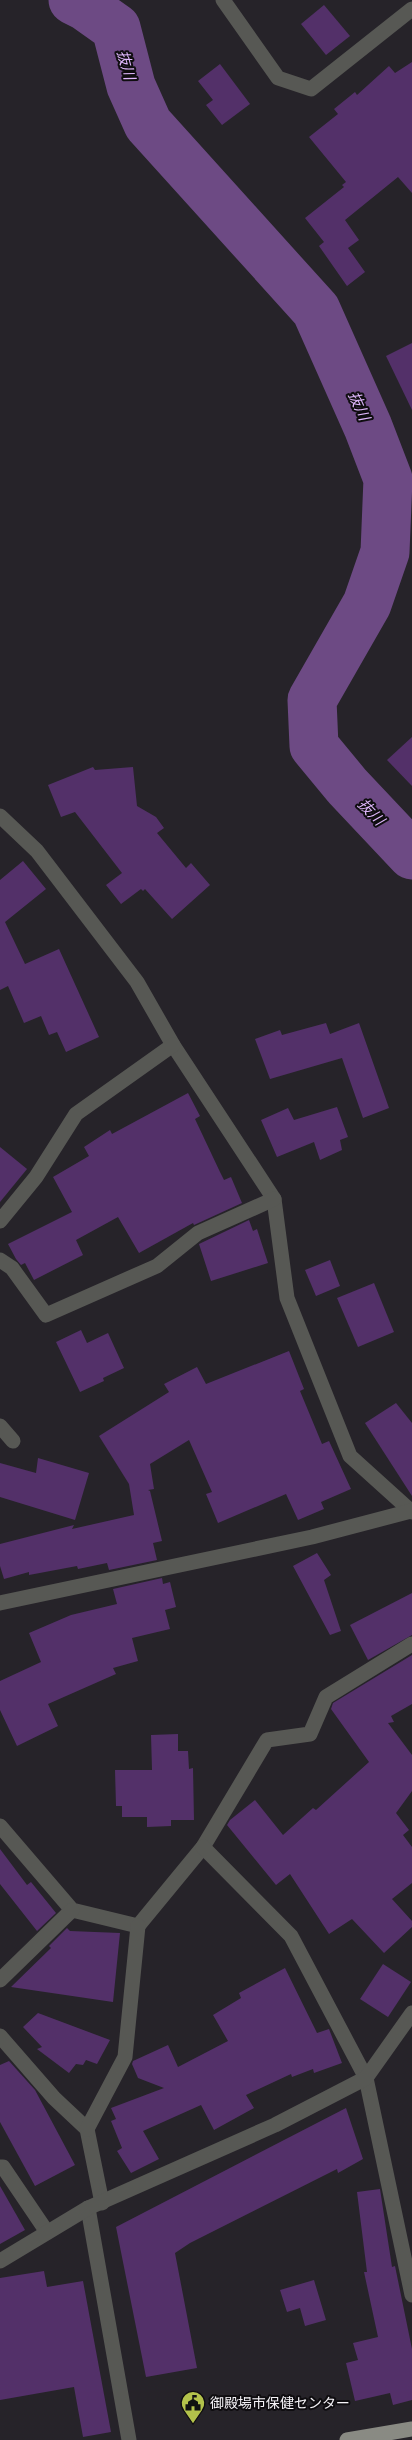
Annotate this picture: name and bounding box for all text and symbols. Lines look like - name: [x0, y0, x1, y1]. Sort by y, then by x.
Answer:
- water label: 抜川: [112, 48, 140, 84]
- water label: 抜川: [344, 388, 375, 426]
- water label: 抜川: [353, 794, 390, 831]
- public building icon: 御殿場市保健センター: [180, 2390, 206, 2424]
- place label: 御殿場市保健センター: [210, 2394, 350, 2412]

